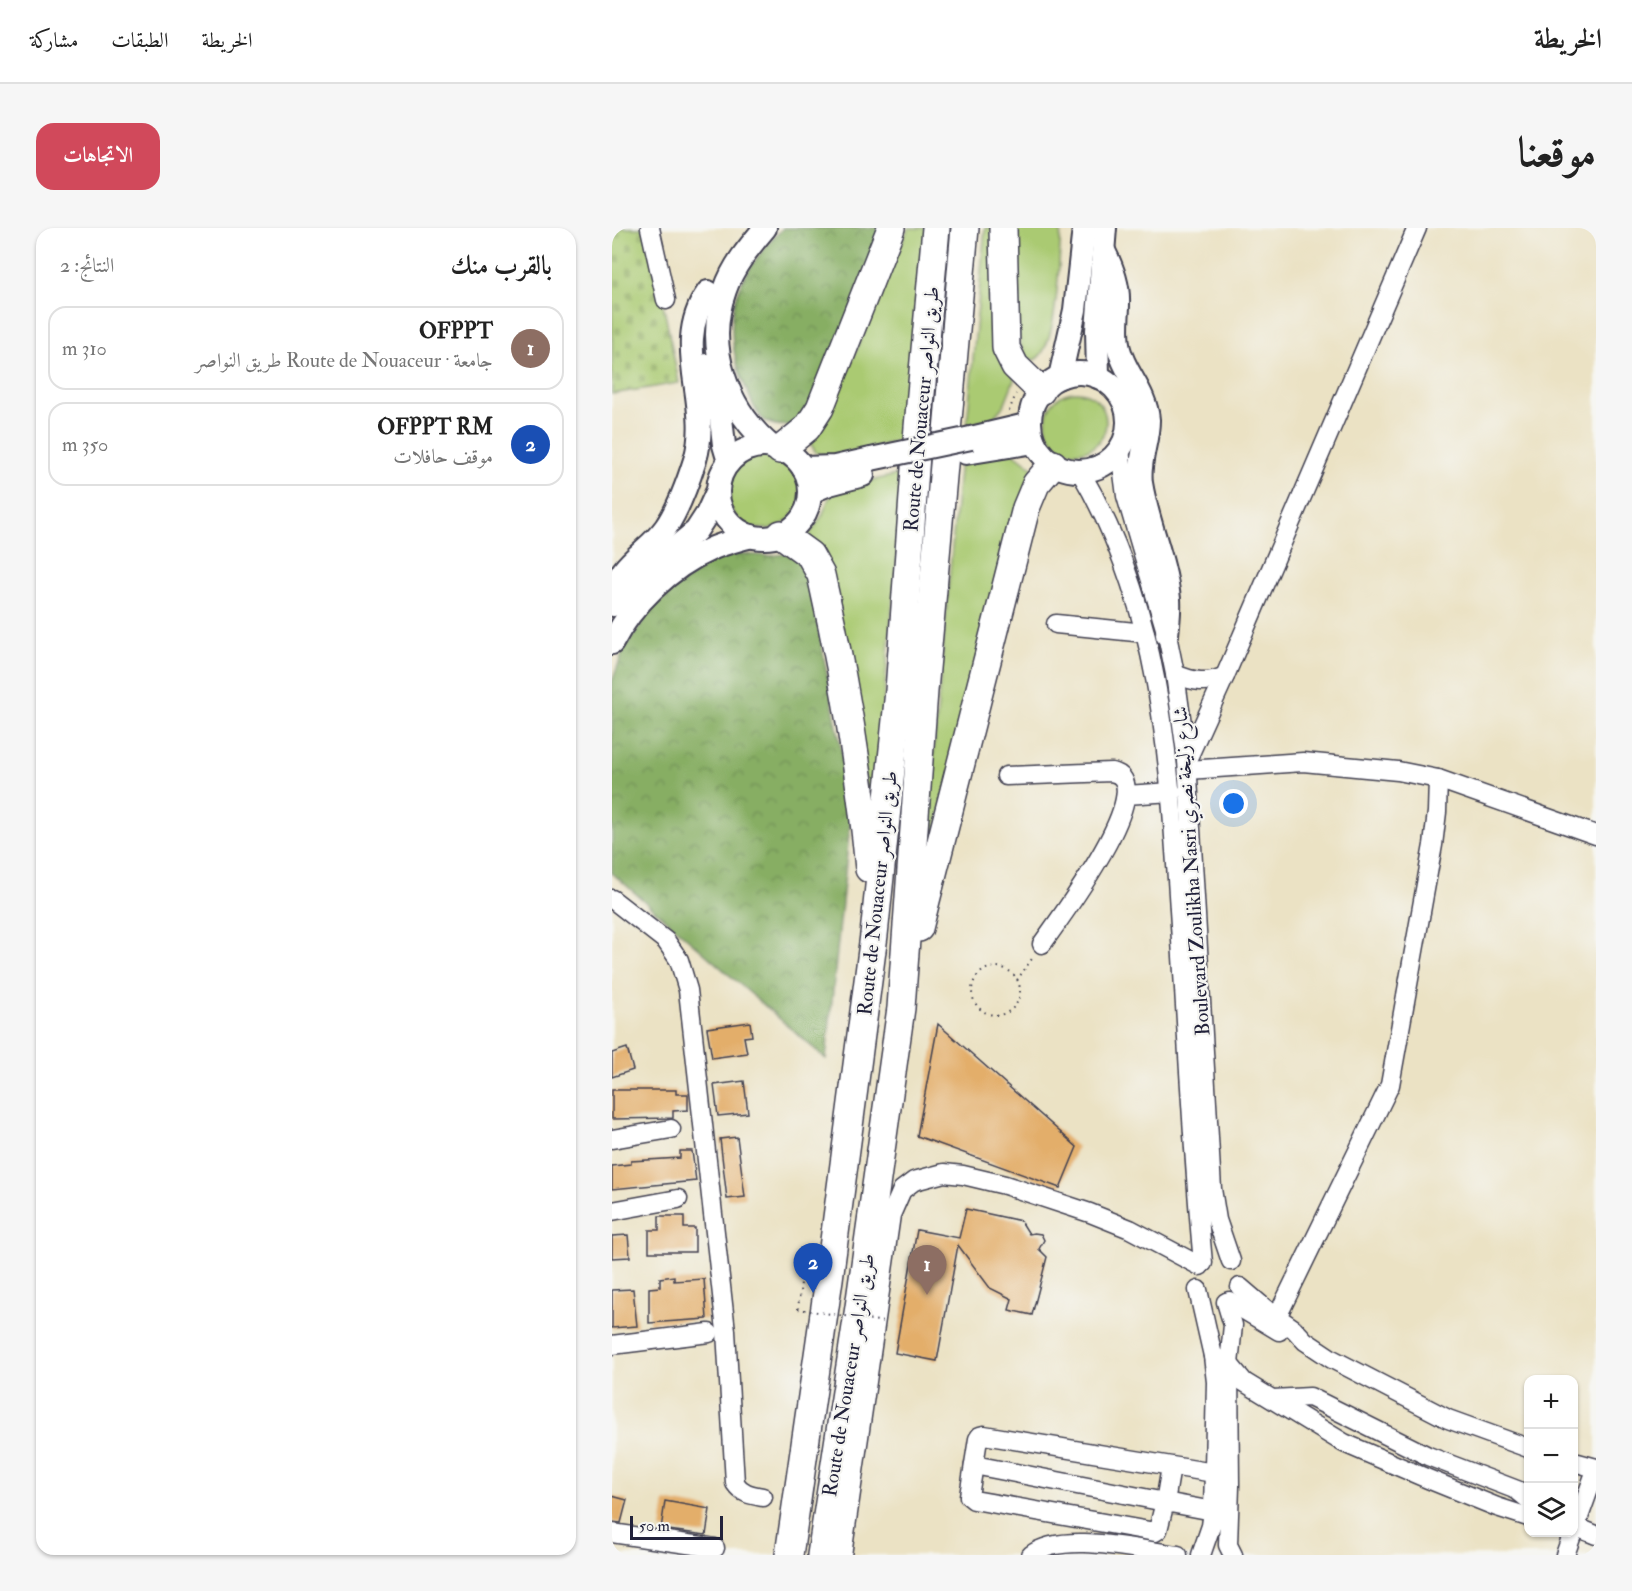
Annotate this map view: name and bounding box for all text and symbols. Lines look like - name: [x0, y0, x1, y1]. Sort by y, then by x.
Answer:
- text: الخريطة: [1534, 22, 1602, 57]
- text: مشاركة: [30, 27, 78, 54]
- text: الطبقات: [111, 27, 168, 54]
- text: الخريطة: [201, 27, 253, 54]
- button: الاتجاهات: [36, 123, 160, 190]
- text: موقعنا: [1518, 127, 1596, 179]
- text: بالقرب منك: [450, 250, 552, 282]
- text: النتائج: 2: [60, 253, 114, 278]
- street label: Route de Nouaceur طريق النواصر: [898, 285, 946, 533]
- text: OFPPT: [419, 317, 493, 345]
- text: 310 m: [62, 336, 107, 361]
- text: 1: [527, 336, 534, 361]
- text: جامعة · Route de Nouaceur طريق النواصر: [195, 348, 493, 373]
- text: OFPPT RM: [377, 413, 493, 441]
- text: 350 m: [62, 432, 108, 457]
- text: 2: [525, 432, 536, 457]
- text: موقف حافلات: [393, 444, 493, 469]
- street label: Boulevard Zoulikha Nasri شارع زليخة نصري: [1168, 705, 1220, 1036]
- street label: Route de Nouaceur طريق النواصر: [852, 769, 904, 1017]
- your location: [1219, 789, 1248, 818]
- pin: 2: [794, 1244, 832, 1293]
- pin: 1: [908, 1246, 946, 1295]
- street label: Route de Nouaceur طريق النواصر: [817, 1252, 881, 1499]
- map controls: [1524, 1375, 1578, 1537]
- button: +: [1524, 1375, 1578, 1429]
- button: −: [1524, 1429, 1578, 1483]
- button: layers: [1524, 1483, 1578, 1537]
- scale bar: [630, 1513, 723, 1540]
- text: 50 m: [639, 1516, 670, 1536]

